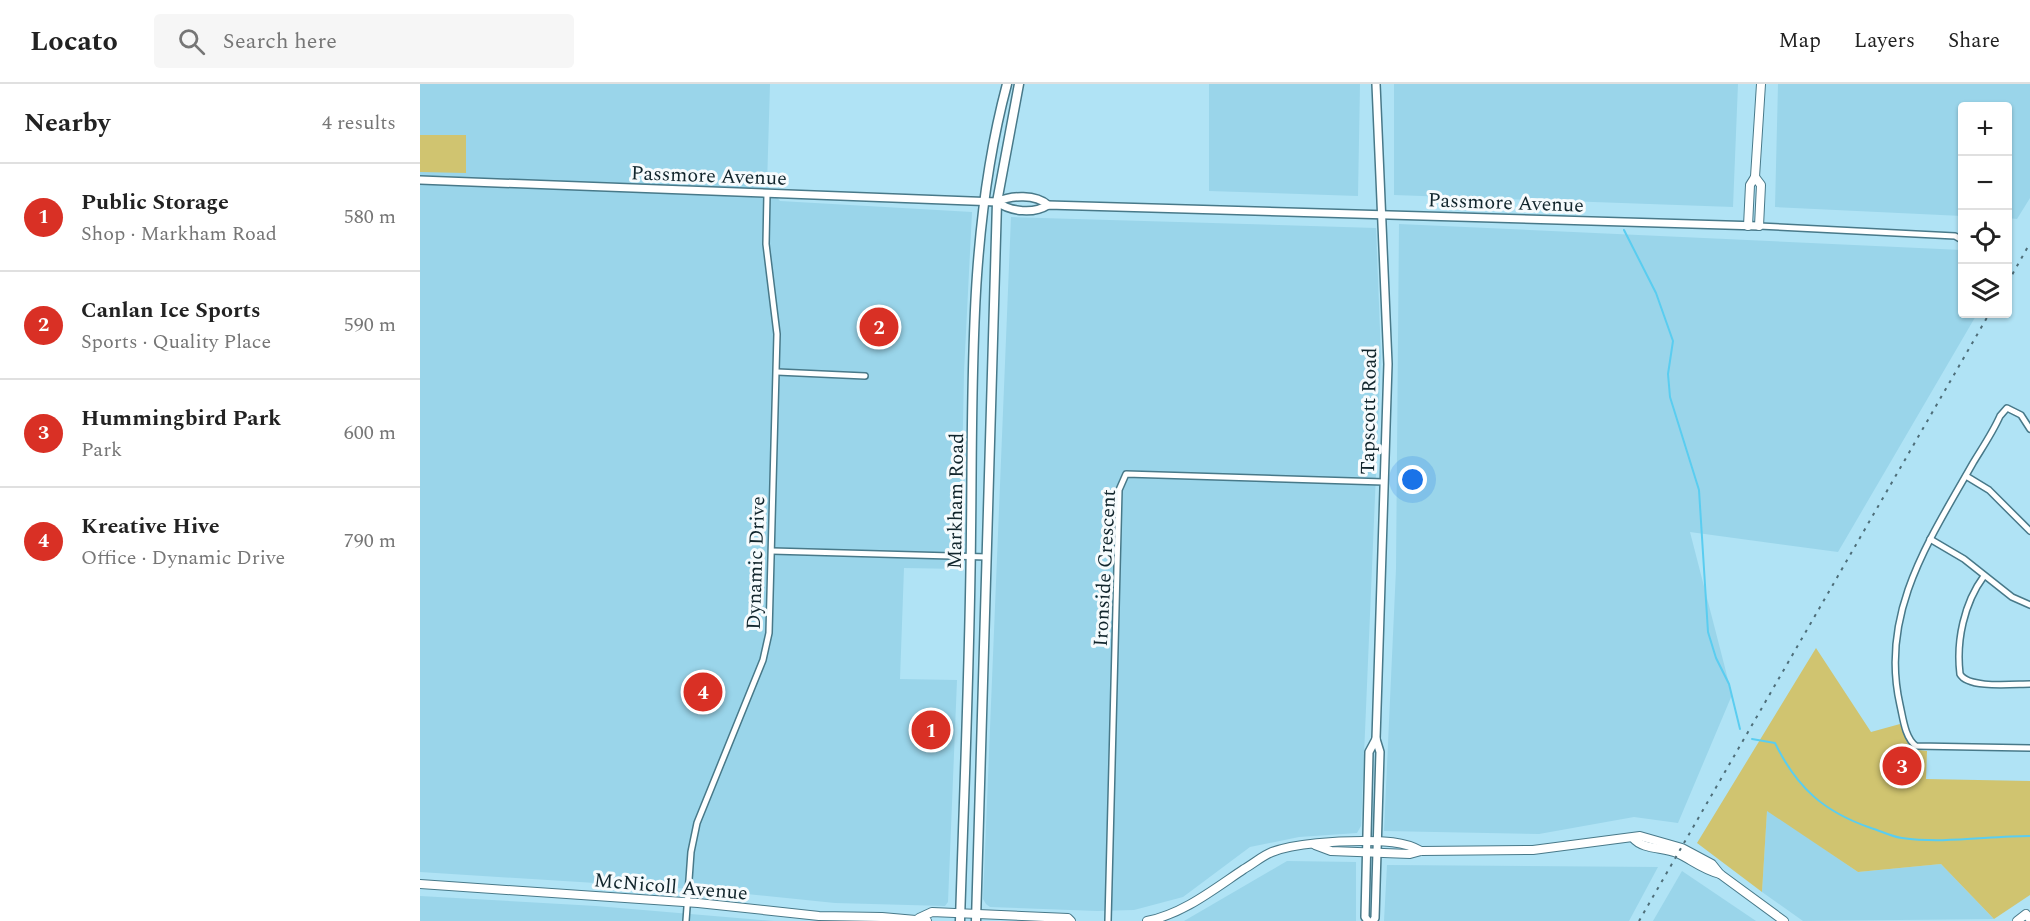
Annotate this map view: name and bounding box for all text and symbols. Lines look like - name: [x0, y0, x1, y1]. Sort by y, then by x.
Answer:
- search box: [154, 14, 574, 68]
- text: Locato: [30, 20, 118, 63]
- icon: search: [175, 25, 208, 58]
- text: Search here: [223, 25, 337, 58]
- text: Map: [1779, 25, 1821, 57]
- text: Layers: [1854, 25, 1915, 57]
- text: Share: [1948, 25, 2000, 57]
- map controls: [1958, 102, 2012, 318]
- button: +: [1958, 102, 2012, 156]
- text: Nearby: [24, 103, 110, 143]
- text: 4 results: [322, 108, 396, 138]
- button: −: [1958, 156, 2012, 210]
- street label: Passmore Avenue: [631, 158, 787, 194]
- street label: Passmore Avenue: [1428, 185, 1584, 221]
- text: Public Storage: [81, 186, 229, 219]
- text: 1: [38, 202, 49, 232]
- text: 580 m: [344, 202, 396, 232]
- button: locate: [1958, 210, 2012, 264]
- text: Shop · Markham Road: [81, 219, 277, 249]
- button: layers: [1958, 264, 2012, 318]
- text: Canlan Ice Sports: [81, 294, 261, 327]
- pin: 2: [860, 304, 898, 350]
- text: 2: [38, 310, 49, 340]
- text: 590 m: [344, 310, 396, 340]
- text: Sports · Quality Place: [81, 327, 271, 357]
- street label: Tapscott Road: [1353, 347, 1385, 475]
- text: Hummingbird Park: [81, 402, 281, 435]
- text: 3: [38, 418, 49, 448]
- text: 600 m: [344, 418, 396, 448]
- street label: Markham Road: [940, 433, 972, 570]
- text: Park: [81, 435, 122, 465]
- your location: [1398, 465, 1427, 494]
- street label: Ironside Crescent: [1086, 489, 1124, 648]
- street label: Dynamic Drive: [739, 496, 773, 630]
- text: Kreative Hive: [81, 510, 220, 543]
- text: 4: [38, 526, 49, 556]
- text: 790 m: [344, 526, 396, 556]
- text: Office · Dynamic Drive: [81, 543, 285, 573]
- pin: 4: [684, 670, 722, 714]
- pin: 1: [912, 708, 950, 752]
- pin: 3: [1882, 744, 1922, 788]
- street label: McNicoll Avenue: [593, 865, 749, 909]

